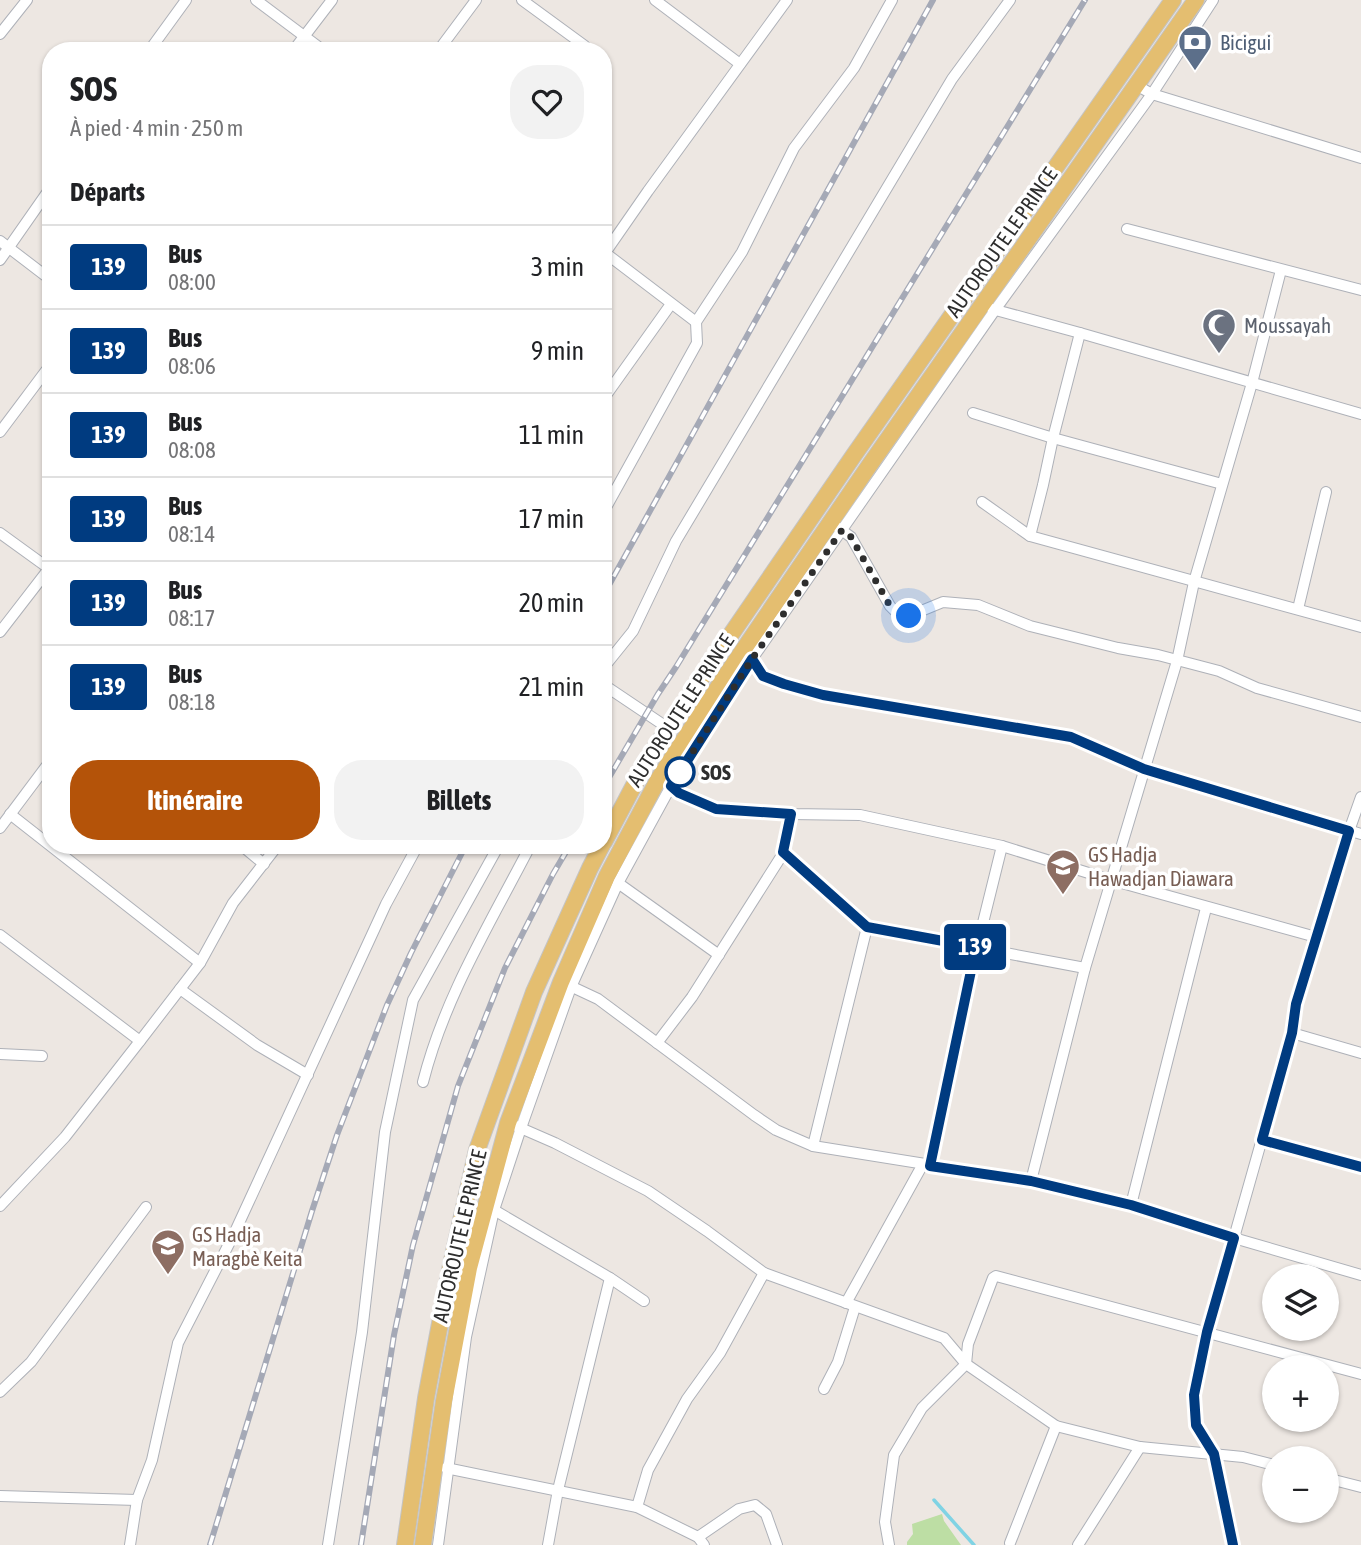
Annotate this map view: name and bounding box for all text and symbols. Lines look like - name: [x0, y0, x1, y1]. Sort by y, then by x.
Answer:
- bank icon: Bicigui: [1176, 23, 1214, 72]
- place label: Bicigui: [1220, 30, 1271, 54]
- button: heart: [510, 65, 584, 139]
- text: SOS: [70, 70, 117, 108]
- text: À pied · 4 min · 250 m: [70, 115, 243, 141]
- street label: AUTOROUTE LE PRINCE: [941, 163, 1062, 321]
- text: Départs: [70, 177, 145, 207]
- text: Bus: [168, 239, 202, 269]
- text: 3 min: [531, 252, 584, 282]
- text: 139: [92, 253, 125, 280]
- text: 08:00: [168, 269, 216, 295]
- mosque icon: Moussayah: [1200, 306, 1238, 355]
- place label: Moussayah: [1244, 313, 1331, 337]
- text: Bus: [168, 323, 202, 353]
- text: 9 min: [531, 336, 584, 366]
- text: 139: [92, 337, 125, 364]
- text: 08:06: [168, 353, 216, 379]
- text: Bus: [168, 407, 202, 437]
- text: 11 min: [519, 420, 584, 450]
- text: 139: [92, 421, 125, 448]
- text: 08:08: [168, 437, 216, 463]
- text: Bus: [168, 491, 202, 521]
- text: 17 min: [519, 504, 584, 534]
- text: 139: [92, 505, 125, 532]
- text: 08:14: [168, 521, 215, 547]
- text: Bus: [168, 575, 202, 605]
- text: 20 min: [519, 588, 584, 618]
- text: 139: [92, 589, 125, 616]
- your location: [891, 598, 926, 633]
- text: 08:17: [168, 605, 215, 631]
- street label: AUTOROUTE LE PRINCE: [622, 629, 738, 791]
- text: Bus: [168, 659, 202, 689]
- text: 21 min: [519, 672, 584, 702]
- text: 139: [92, 673, 125, 700]
- text: 08:18: [168, 689, 215, 715]
- marker: SOS: [665, 757, 695, 787]
- button: Itinéraire: [70, 760, 320, 840]
- button: Billets: [334, 760, 584, 840]
- place label: SOS: [701, 760, 731, 784]
- place label: GS Hadja Hawadjan Diawara: [1088, 842, 1234, 890]
- school or university icon: GS Hadja Hawadjan Diawara: [1044, 847, 1082, 896]
- line badge: 139: [935, 924, 1015, 970]
- text: 139: [958, 933, 992, 960]
- street label: AUTOROUTE LE PRINCE: [427, 1147, 491, 1325]
- place label: GS Hadja Maragbè Keita: [192, 1222, 303, 1270]
- school or university icon: GS Hadja Maragbè Keita: [149, 1227, 187, 1276]
- map controls: [1262, 1264, 1339, 1523]
- button: layers: [1262, 1264, 1339, 1341]
- button: +: [1262, 1355, 1339, 1432]
- button: −: [1262, 1446, 1339, 1523]

